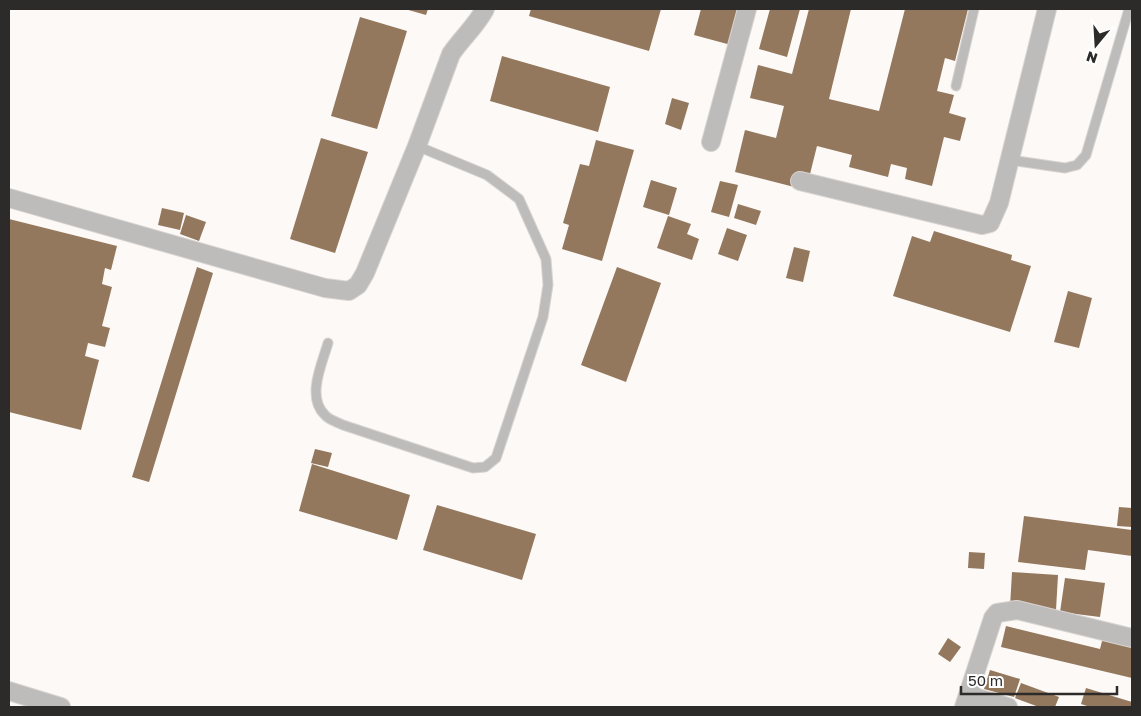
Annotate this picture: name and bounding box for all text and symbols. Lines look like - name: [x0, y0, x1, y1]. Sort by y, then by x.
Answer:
- north arrow: [1071, 20, 1121, 70]
- text: N: [1084, 48, 1100, 68]
- scale bar: [961, 664, 1117, 696]
- text: 50 m: [968, 671, 1003, 689]

